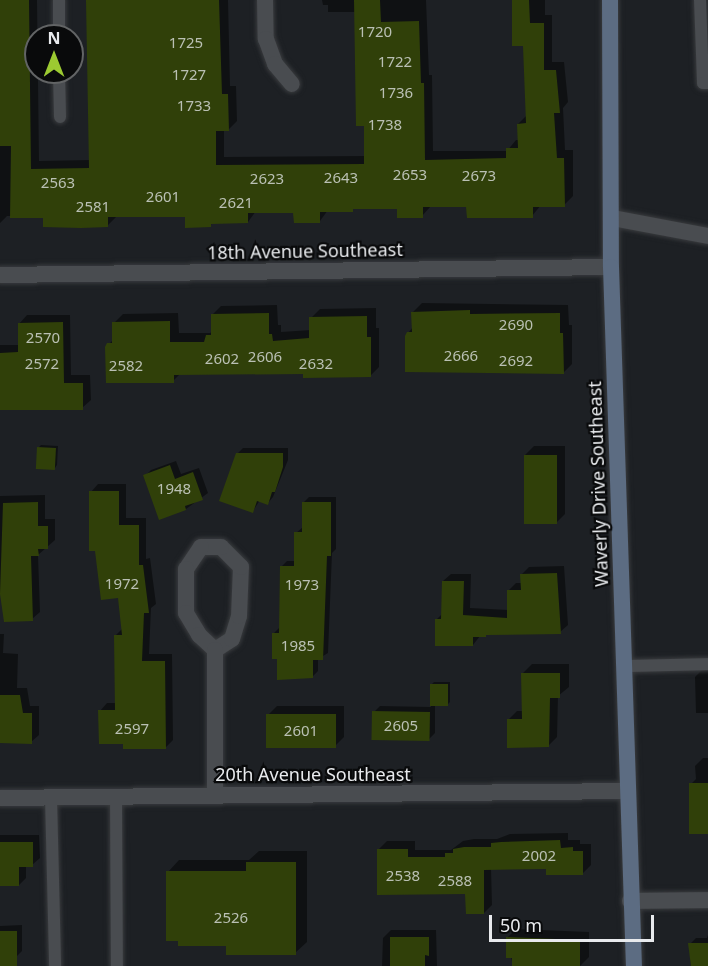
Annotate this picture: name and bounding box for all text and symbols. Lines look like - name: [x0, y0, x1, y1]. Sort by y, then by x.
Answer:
- house number: 1720: [358, 23, 392, 41]
- north arrow: [24, 24, 84, 84]
- text: N: [47, 27, 61, 49]
- house number: 1725: [169, 34, 203, 52]
- house number: 1722: [378, 53, 412, 71]
- house number: 1727: [172, 66, 206, 84]
- house number: 1736: [379, 84, 413, 102]
- house number: 1733: [177, 97, 211, 115]
- house number: 1738: [368, 116, 402, 134]
- house number: 2653: [393, 166, 427, 184]
- house number: 2673: [462, 167, 496, 185]
- house number: 2643: [324, 169, 358, 187]
- house number: 2623: [250, 170, 284, 188]
- house number: 2563: [41, 174, 75, 192]
- house number: 2601: [146, 188, 180, 206]
- house number: 2621: [219, 194, 253, 212]
- house number: 2581: [76, 198, 110, 216]
- street label: 18th Avenue Southeast: [207, 238, 403, 264]
- house number: 2690: [499, 316, 533, 334]
- house number: 2570: [26, 329, 60, 347]
- house number: 2666: [444, 347, 478, 365]
- house number: 2606: [248, 348, 282, 366]
- house number: 2602: [205, 350, 239, 368]
- house number: 2692: [499, 352, 533, 370]
- house number: 2572: [25, 355, 59, 373]
- house number: 2632: [299, 355, 333, 373]
- house number: 2582: [109, 357, 143, 375]
- street label: Waverly Drive Southeast: [584, 381, 612, 587]
- house number: 1948: [157, 480, 191, 498]
- house number: 1972: [105, 575, 139, 593]
- house number: 1973: [285, 576, 319, 594]
- house number: 1985: [281, 637, 315, 655]
- house number: 2605: [384, 717, 418, 735]
- house number: 2597: [115, 720, 149, 738]
- house number: 2601: [284, 722, 318, 740]
- street label: 20th Avenue Southeast: [215, 763, 411, 785]
- house number: 2002: [522, 847, 556, 865]
- house number: 2538: [386, 867, 420, 885]
- house number: 2588: [438, 872, 472, 890]
- scale bar: [492, 903, 657, 941]
- house number: 2526: [214, 909, 248, 927]
- text: 50 m: [500, 913, 542, 937]

